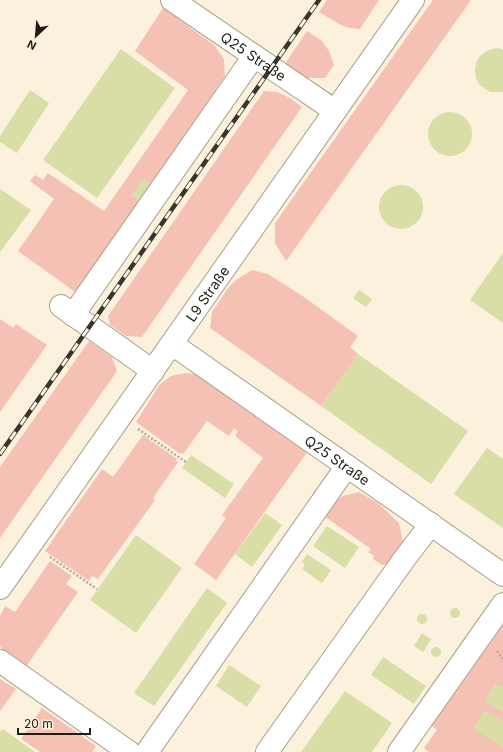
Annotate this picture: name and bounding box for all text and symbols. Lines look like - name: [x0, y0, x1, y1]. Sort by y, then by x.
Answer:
- north arrow: [16, 16, 56, 56]
- street label: Q25 Straße: [218, 28, 290, 84]
- text: N: [25, 37, 38, 53]
- street label: L9 Straße: [182, 262, 232, 325]
- street label: Q25 Straße: [302, 431, 373, 488]
- scale bar: [18, 710, 90, 736]
- text: 20 m: [24, 716, 53, 731]

